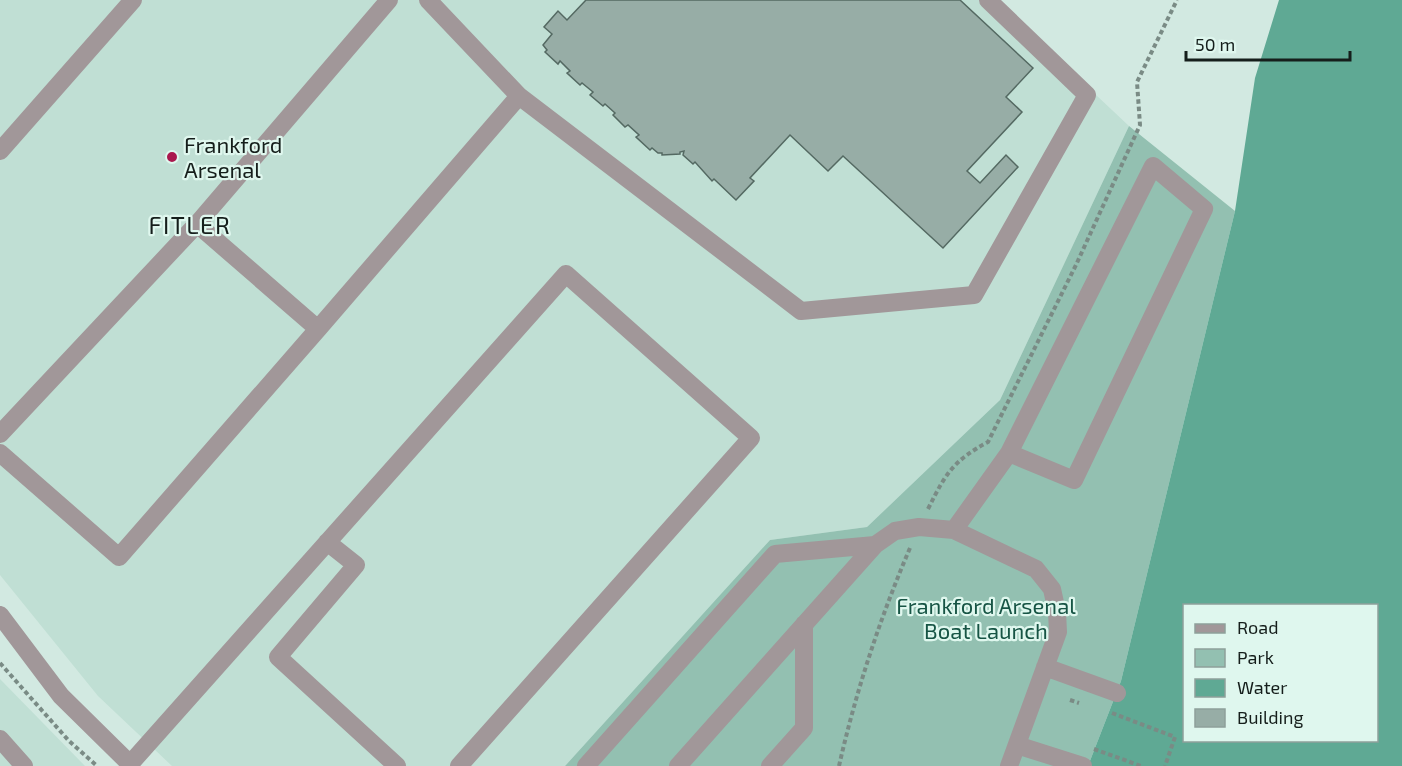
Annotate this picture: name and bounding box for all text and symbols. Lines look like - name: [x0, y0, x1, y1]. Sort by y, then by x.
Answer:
- scale bar: [1186, 24, 1350, 62]
- text: 50 m: [1195, 33, 1235, 55]
- place label: Frankford Arsenal: [184, 131, 282, 182]
- marker: Frankford Arsenal: [165, 150, 179, 164]
- district label: FITLER: [149, 210, 231, 239]
- park label: Frankford Arsenal Boat Launch: [896, 592, 1076, 643]
- legend: [1183, 604, 1378, 742]
- text: Road: [1237, 616, 1278, 638]
- text: Park: [1237, 646, 1274, 668]
- text: Water: [1237, 676, 1287, 698]
- text: Building: [1237, 706, 1304, 728]

